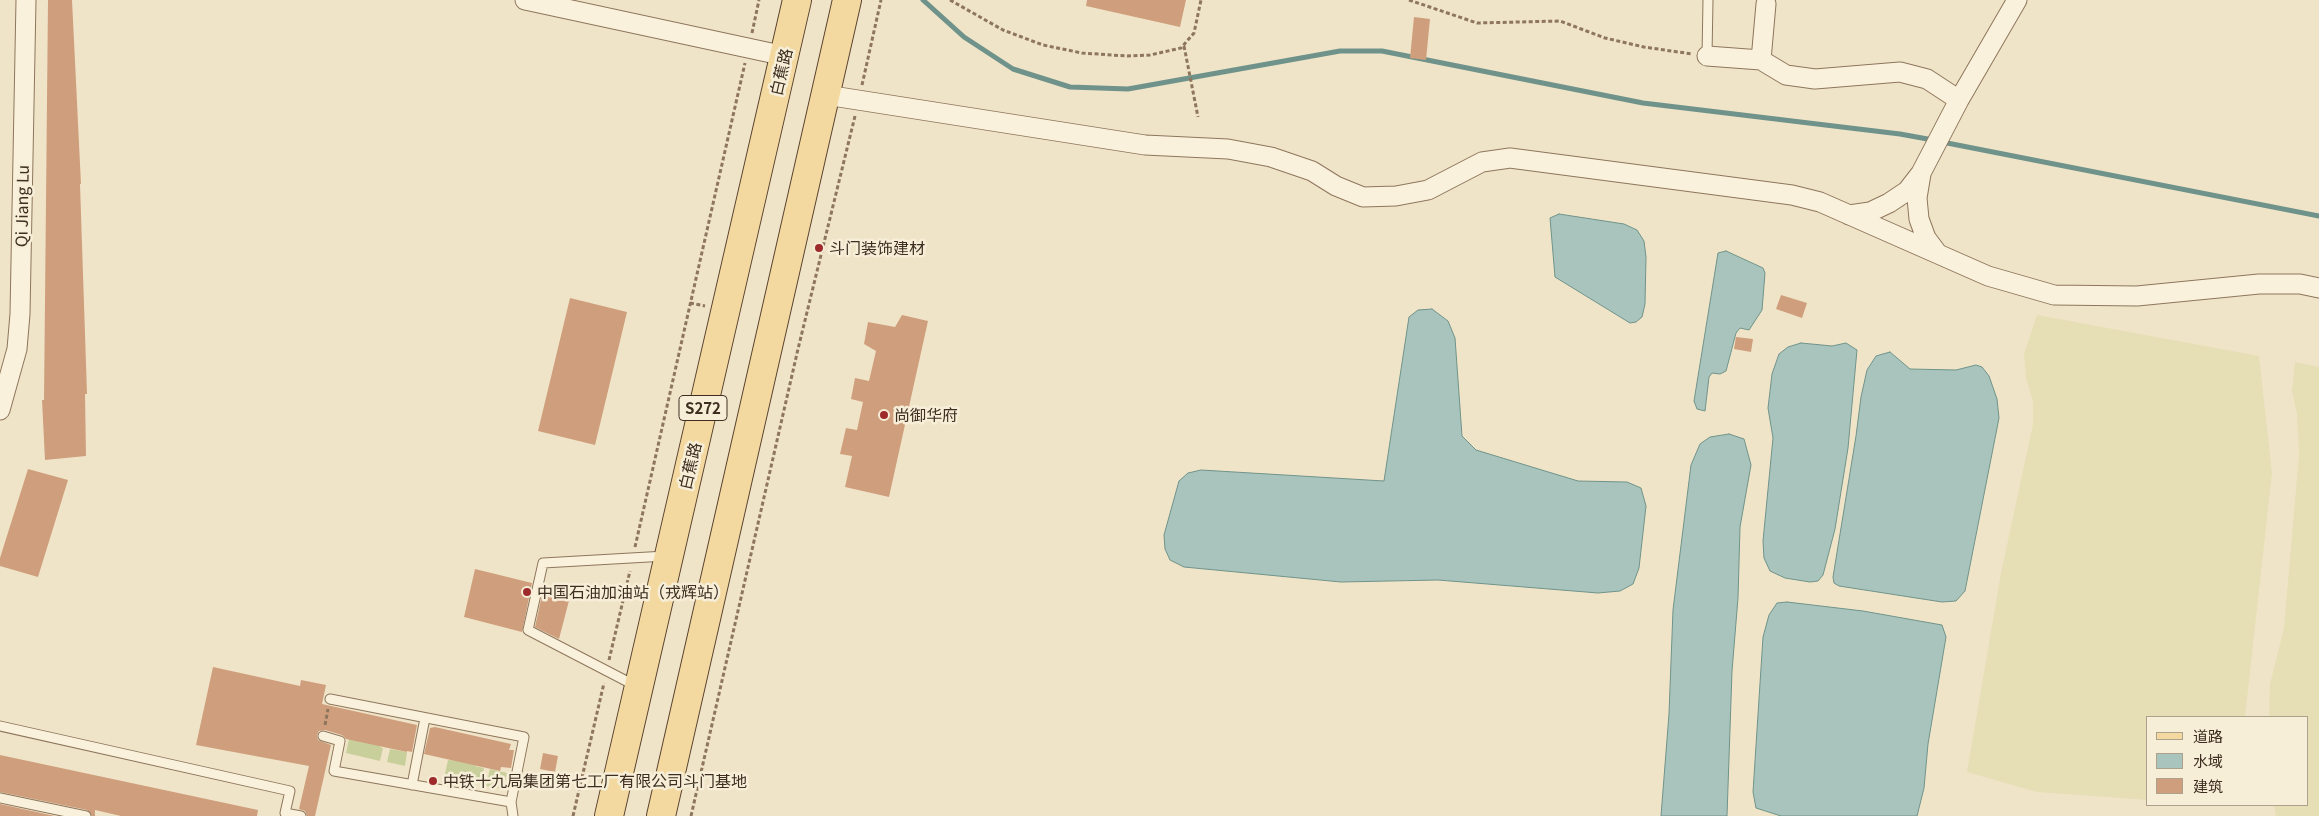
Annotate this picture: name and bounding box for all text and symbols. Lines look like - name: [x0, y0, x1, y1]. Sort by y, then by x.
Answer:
- street label: 白蕉路: [766, 46, 796, 98]
- street label: Qi Jiang Lu: [12, 165, 32, 247]
- place label: 斗门装饰建材: [829, 238, 925, 258]
- marker: 斗门装饰建材: [813, 242, 825, 254]
- road number: S272: [679, 396, 727, 420]
- place label: 尚御华府: [894, 405, 958, 425]
- marker: 尚御华府: [878, 409, 890, 421]
- street label: 白蕉路: [675, 440, 705, 492]
- place label: 中国石油加油站（戎辉站）: [537, 582, 729, 602]
- marker: 中国石油加油站（戎辉站）: [521, 586, 533, 598]
- legend: [2146, 716, 2309, 806]
- text: 道路: [2193, 725, 2223, 746]
- text: 水域: [2193, 750, 2223, 771]
- place label: 中铁十九局集团第七工厂有限公司斗门基地: [443, 771, 747, 791]
- marker: 中铁十九局集团第七工厂有限公司斗门基地: [427, 775, 439, 787]
- text: 建筑: [2193, 775, 2223, 796]

